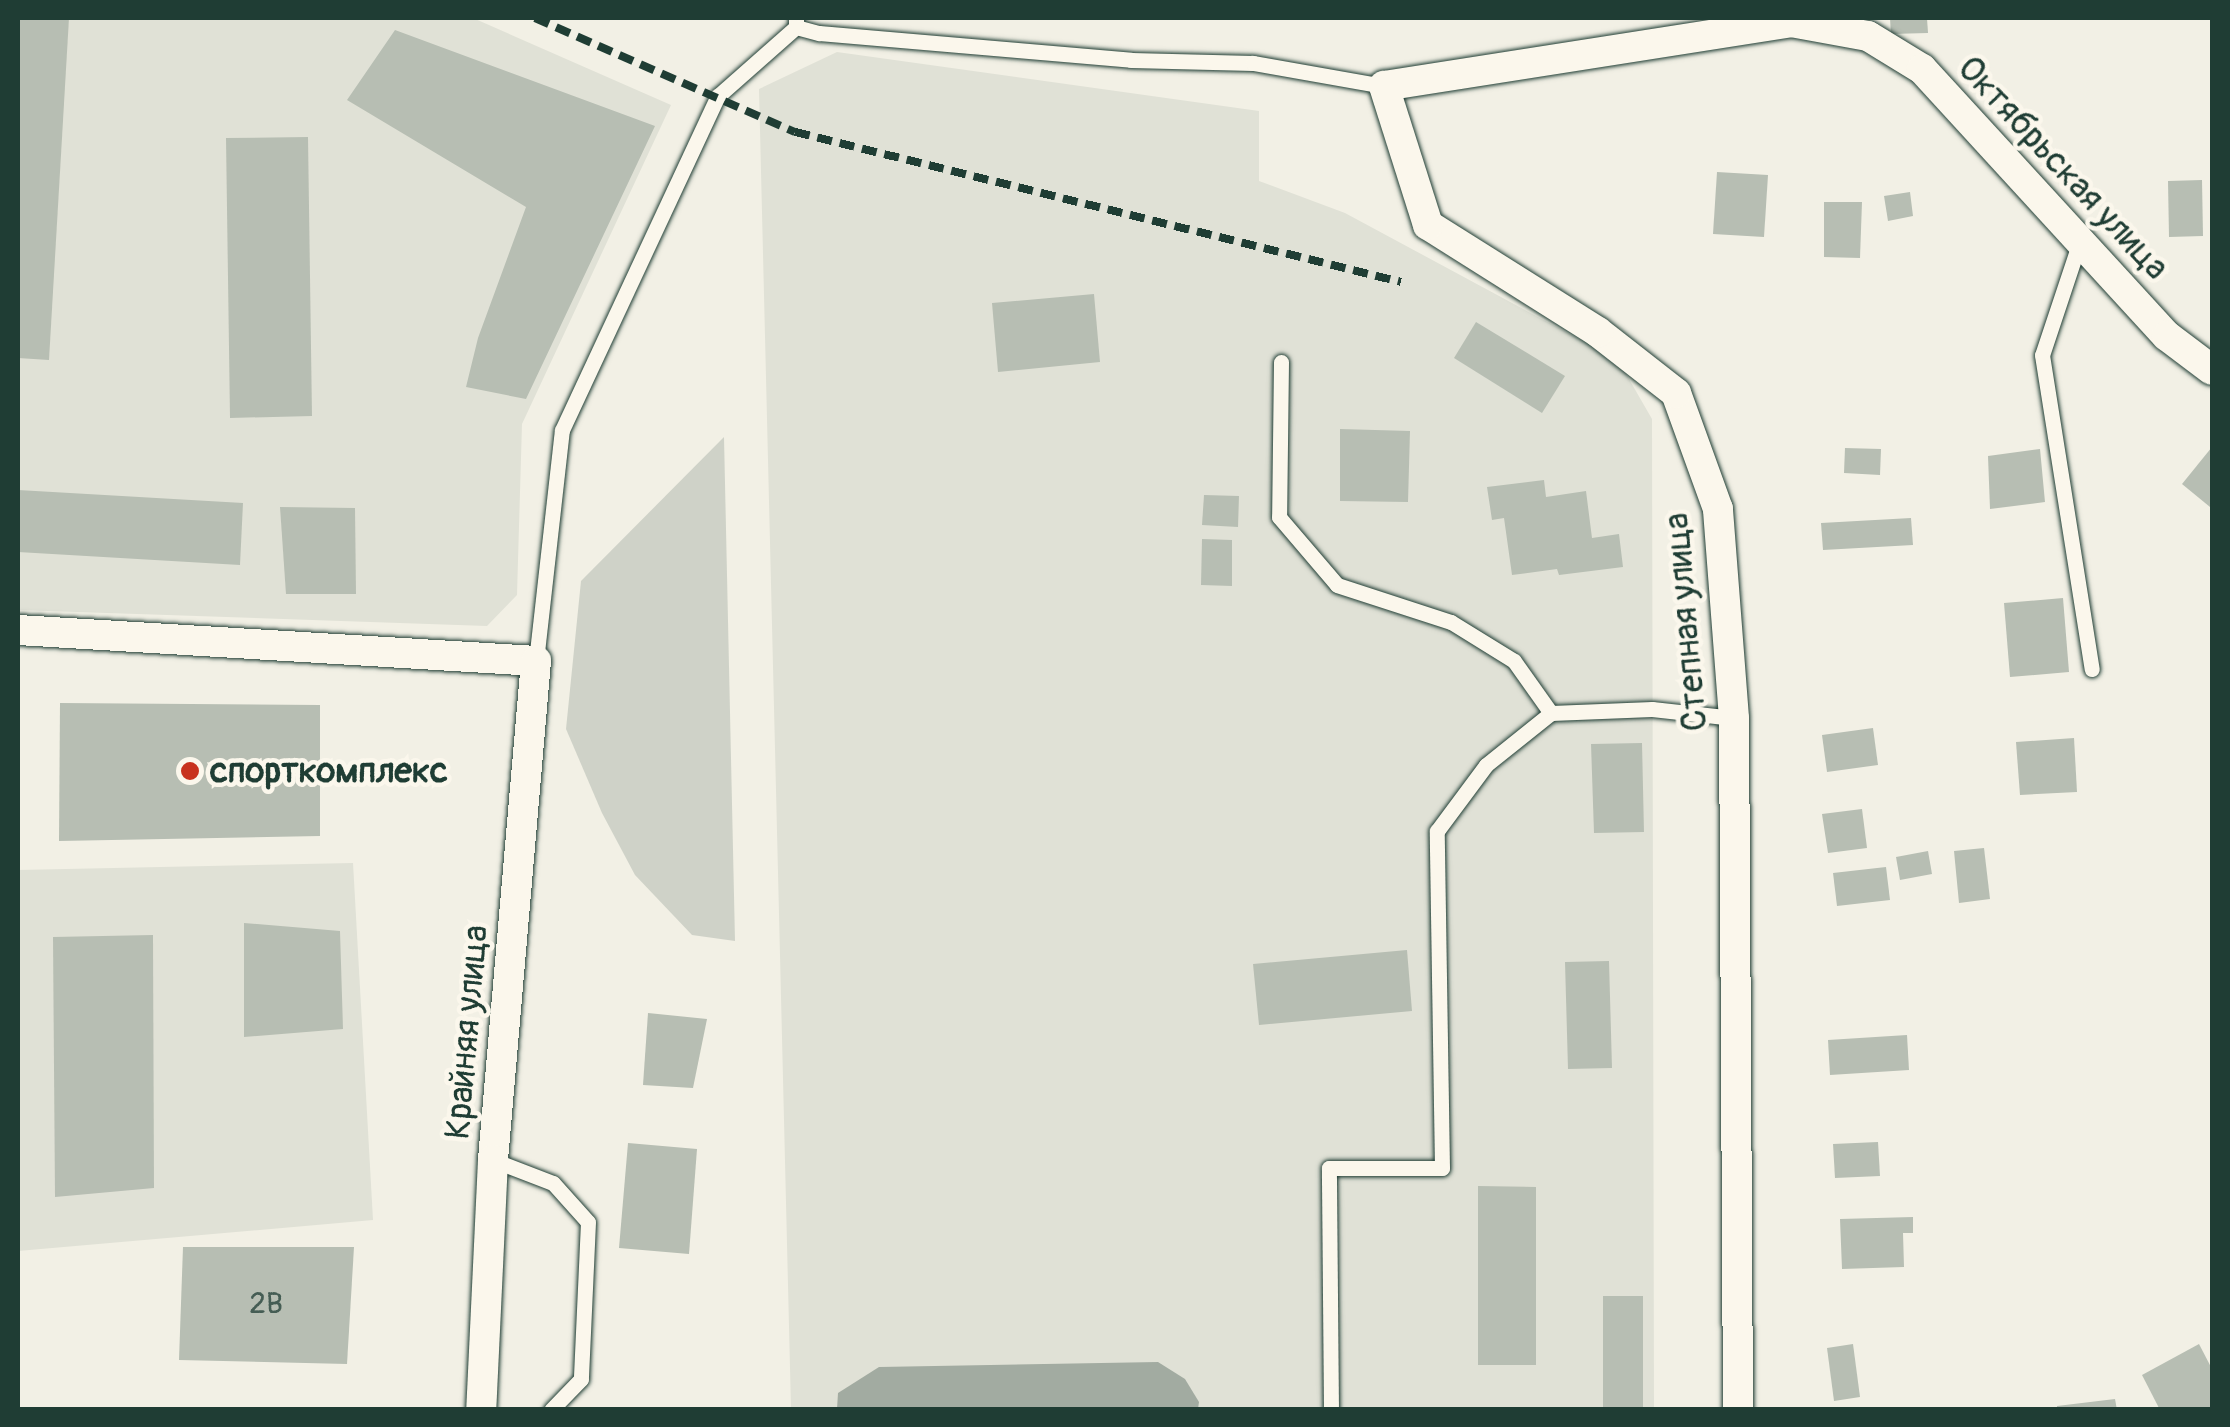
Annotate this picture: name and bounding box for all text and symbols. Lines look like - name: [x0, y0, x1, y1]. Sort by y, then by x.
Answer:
- street label: Октябрьская улица: [1949, 48, 2177, 288]
- street label: Степная улица: [1656, 511, 1716, 733]
- place label: спорткомплекс: [210, 750, 448, 792]
- marker: спорткомплекс: [179, 760, 201, 782]
- street label: Крайняя улица: [437, 923, 497, 1141]
- house number: 2В: [249, 1286, 283, 1322]

